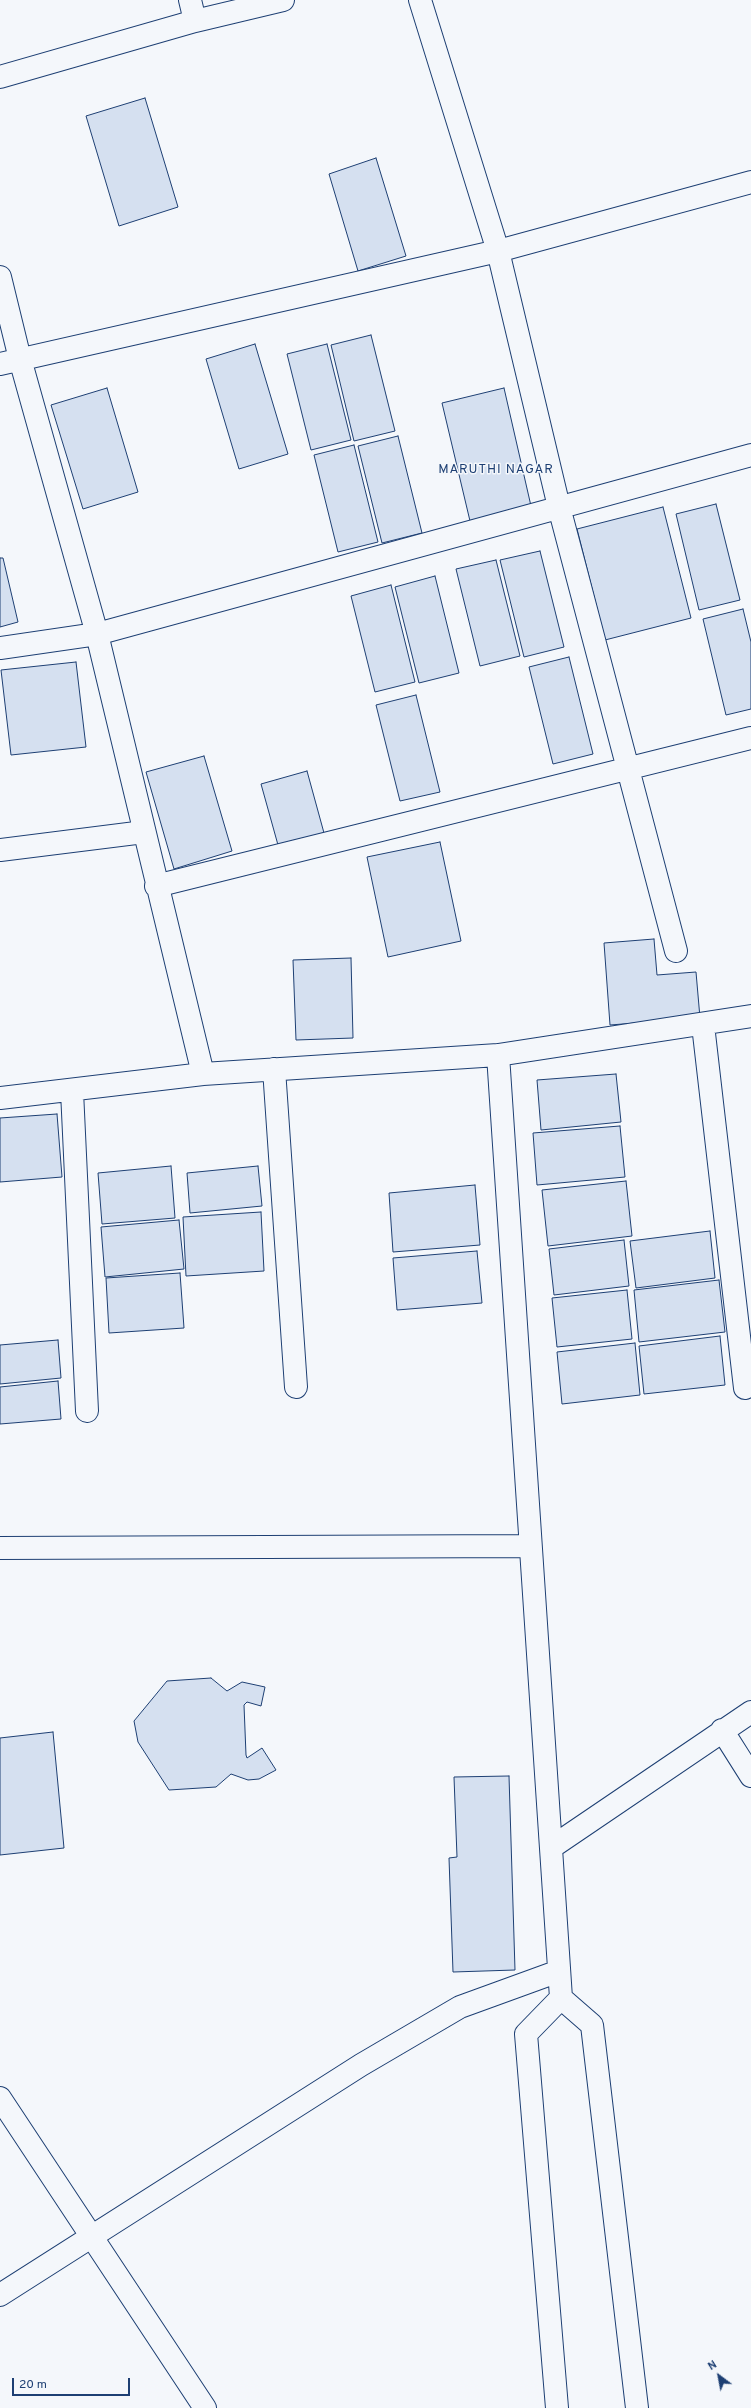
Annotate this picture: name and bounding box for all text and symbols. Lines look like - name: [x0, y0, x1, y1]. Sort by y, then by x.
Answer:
- district label: MARUTHI NAGAR: [438, 462, 554, 478]
- north arrow: [699, 2356, 739, 2396]
- text: N: [706, 2358, 720, 2374]
- scale bar: [14, 2370, 132, 2396]
- text: 20 m: [19, 2377, 47, 2393]

